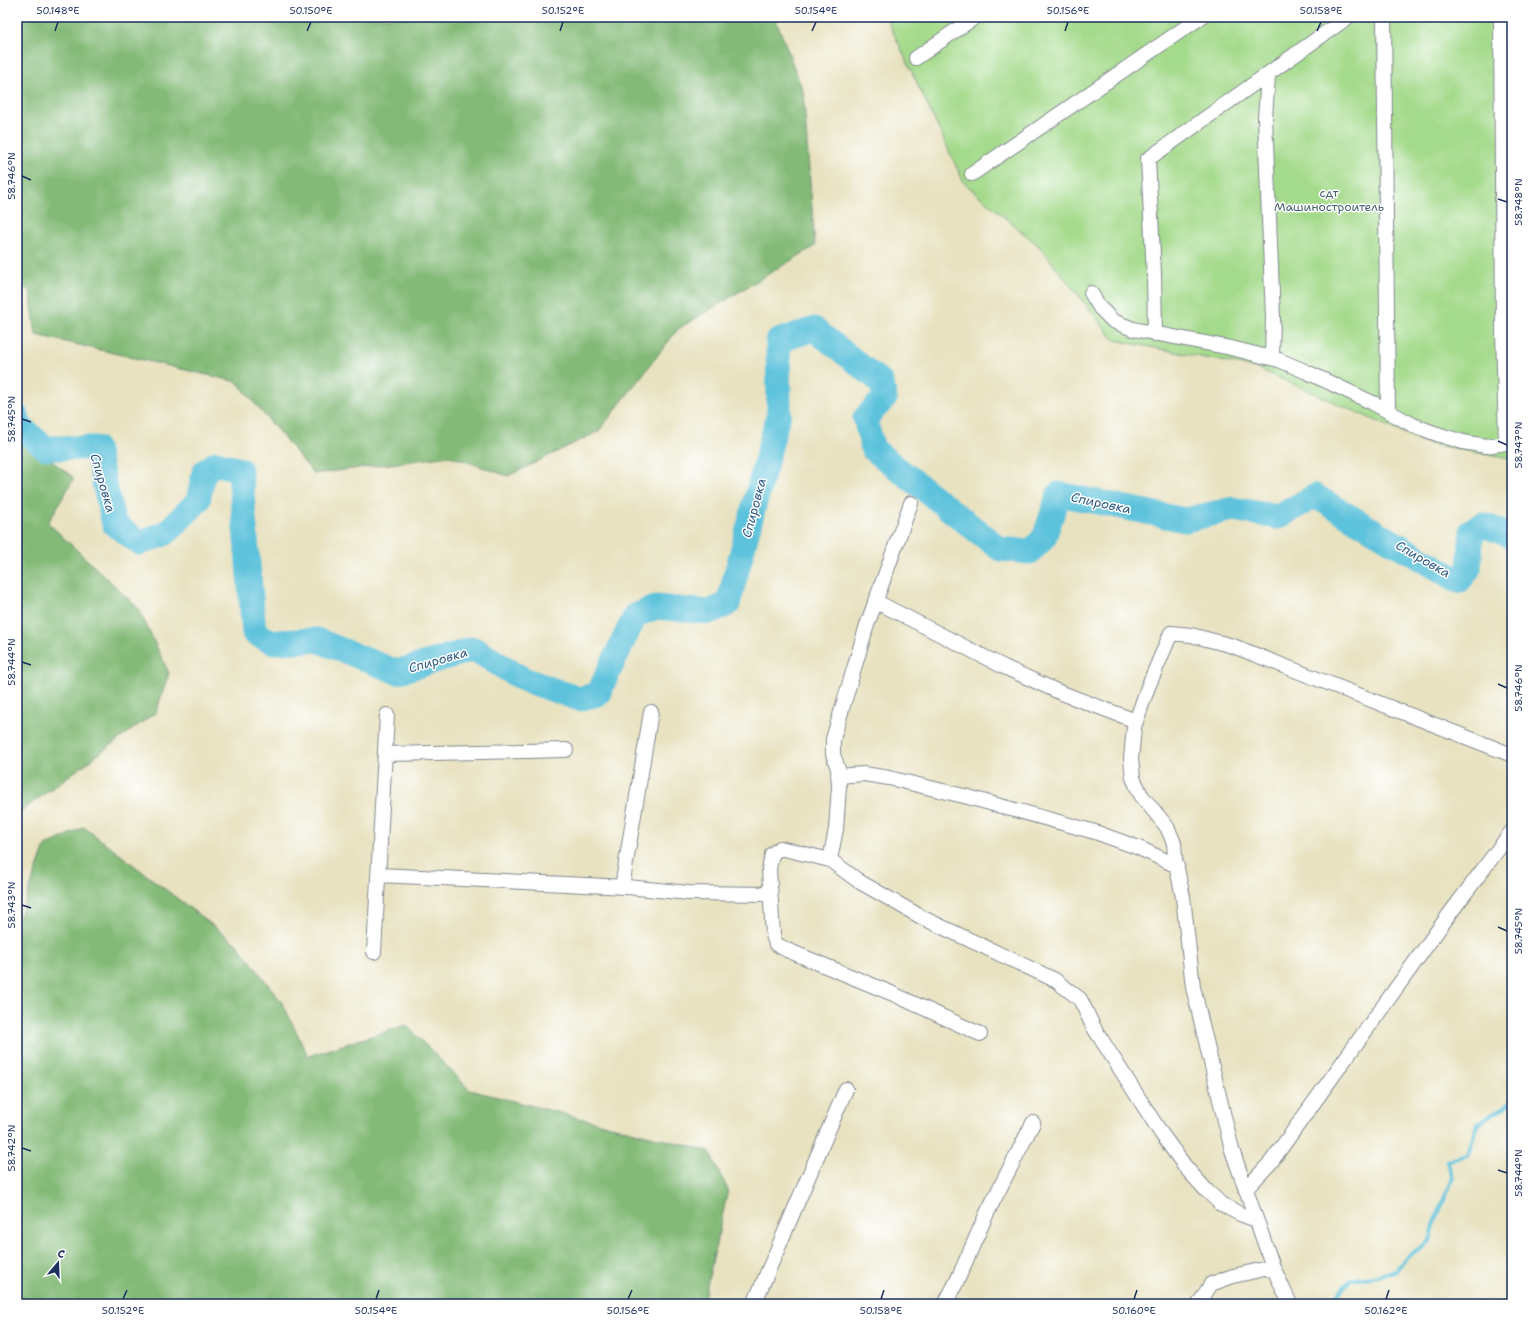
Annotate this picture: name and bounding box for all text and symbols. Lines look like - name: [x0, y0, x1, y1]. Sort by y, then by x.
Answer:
- text: 50.148°E: [36, 4, 80, 17]
- text: 50.150°E: [290, 4, 332, 17]
- text: 50.152°E: [542, 4, 584, 17]
- text: 50.154°E: [795, 4, 837, 17]
- text: 50.156°E: [1047, 4, 1089, 17]
- text: 50.158°E: [1300, 4, 1342, 17]
- text: 58.746°N: [5, 152, 18, 200]
- text: 58.748°N: [1512, 178, 1525, 226]
- park label: сдт Машиностроитель: [1274, 185, 1384, 215]
- text: 58.745°N: [5, 396, 18, 442]
- text: 58.747°N: [1512, 422, 1525, 468]
- water label: Спировка: [86, 451, 120, 515]
- water label: Спировка: [738, 476, 770, 540]
- water label: Спировка: [1069, 488, 1133, 518]
- water label: Спировка: [1392, 536, 1454, 582]
- text: 58.744°N: [5, 638, 18, 686]
- water label: Спировка: [406, 643, 470, 677]
- text: 58.746°N: [1512, 664, 1525, 712]
- text: 58.743°N: [5, 882, 18, 928]
- text: 58.745°N: [1512, 908, 1525, 954]
- text: 58.742°N: [5, 1125, 18, 1171]
- text: 58.744°N: [1512, 1149, 1525, 1197]
- north arrow: [38, 1243, 78, 1283]
- text: С: [55, 1246, 67, 1262]
- text: 50.152°E: [102, 1304, 144, 1317]
- text: 50.154°E: [355, 1304, 397, 1317]
- text: 50.156°E: [607, 1304, 649, 1317]
- text: 50.158°E: [860, 1304, 902, 1317]
- text: 50.160°E: [1112, 1304, 1156, 1317]
- text: 50.162°E: [1365, 1304, 1407, 1317]

